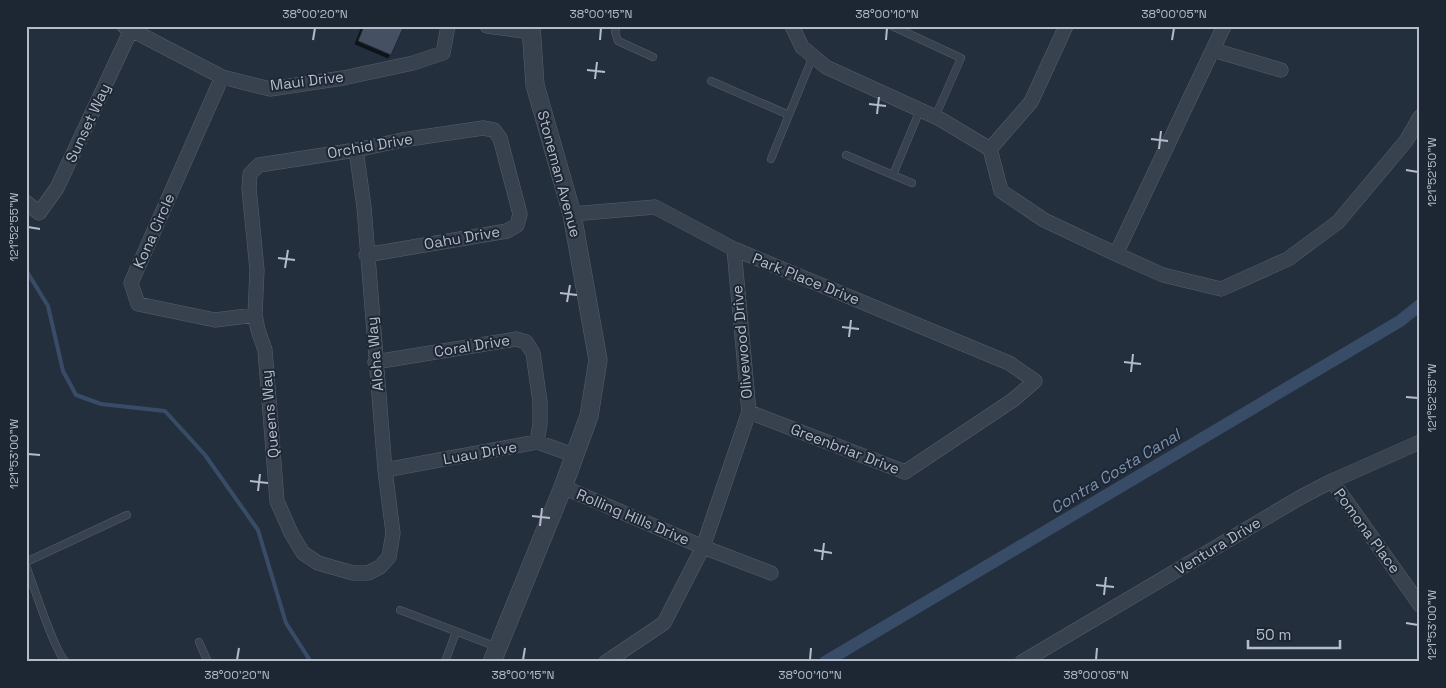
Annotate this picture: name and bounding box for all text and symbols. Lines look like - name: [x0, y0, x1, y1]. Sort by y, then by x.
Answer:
- text: 38°00'20"N: [282, 6, 348, 22]
- text: 38°00'15"N: [570, 6, 632, 22]
- text: 38°00'10"N: [855, 6, 919, 22]
- text: 38°00'05"N: [1141, 6, 1207, 22]
- street label: Maui Drive: [269, 67, 345, 94]
- street label: Sunset Way: [61, 80, 114, 165]
- street label: Stoneman Avenue: [533, 108, 586, 239]
- street label: Orchid Drive: [326, 129, 414, 162]
- text: 121°52'50"W: [1424, 137, 1440, 207]
- street label: Kona Circle: [129, 190, 179, 271]
- text: 121°52'55"W: [6, 192, 22, 262]
- street label: Oahu Drive: [422, 221, 501, 254]
- street label: Park Place Drive: [750, 248, 863, 309]
- street label: Olivewood Drive: [727, 284, 756, 400]
- street label: Aloha Way: [362, 316, 387, 392]
- street label: Coral Drive: [433, 330, 511, 361]
- text: 121°52'55"W: [1424, 363, 1440, 433]
- street label: Queens Way: [256, 369, 283, 459]
- text: 121°53'00"W: [6, 418, 22, 489]
- street label: Greenbriar Drive: [788, 419, 903, 478]
- water label: Contra Costa Canal: [1047, 423, 1186, 518]
- street label: Luau Drive: [441, 437, 518, 468]
- street label: Rolling Hills Drive: [574, 484, 693, 549]
- street label: Pomona Place: [1330, 484, 1405, 577]
- street label: Ventura Drive: [1171, 513, 1264, 579]
- text: 121°53'00"W: [1424, 589, 1440, 660]
- scale bar: [1248, 618, 1341, 650]
- text: 50 m: [1256, 625, 1291, 644]
- text: 38°00'20"N: [204, 667, 270, 683]
- text: 38°00'15"N: [492, 667, 554, 683]
- text: 38°00'10"N: [778, 667, 842, 683]
- text: 38°00'05"N: [1063, 667, 1129, 683]

